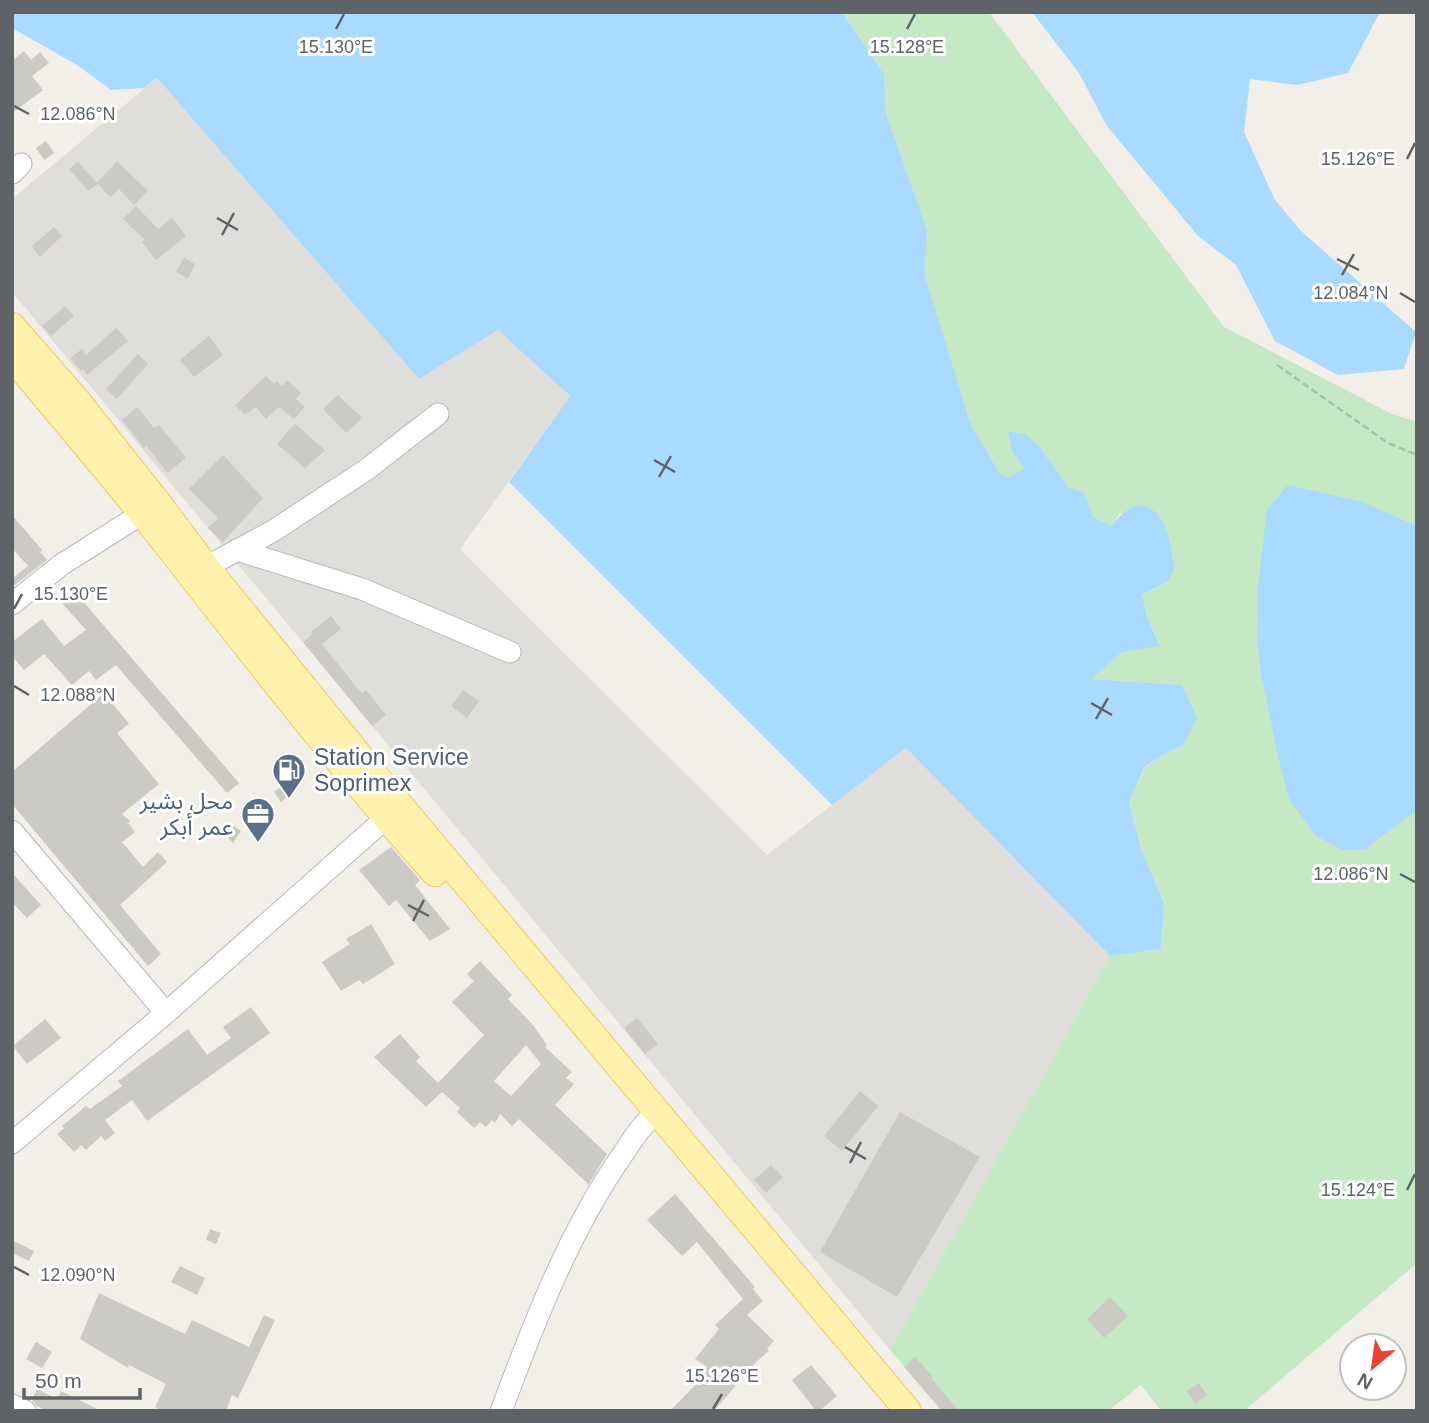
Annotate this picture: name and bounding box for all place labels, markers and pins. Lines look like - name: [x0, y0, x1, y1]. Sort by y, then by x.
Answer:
- place label: Station Service Soprimex: [314, 744, 469, 796]
- fuel station icon: Station Service Soprimex: [270, 751, 308, 800]
- place label: محل بشير عمر أبكر: [139, 788, 233, 841]
- office icon: محل بشير عمر أبكر: [239, 795, 277, 844]

